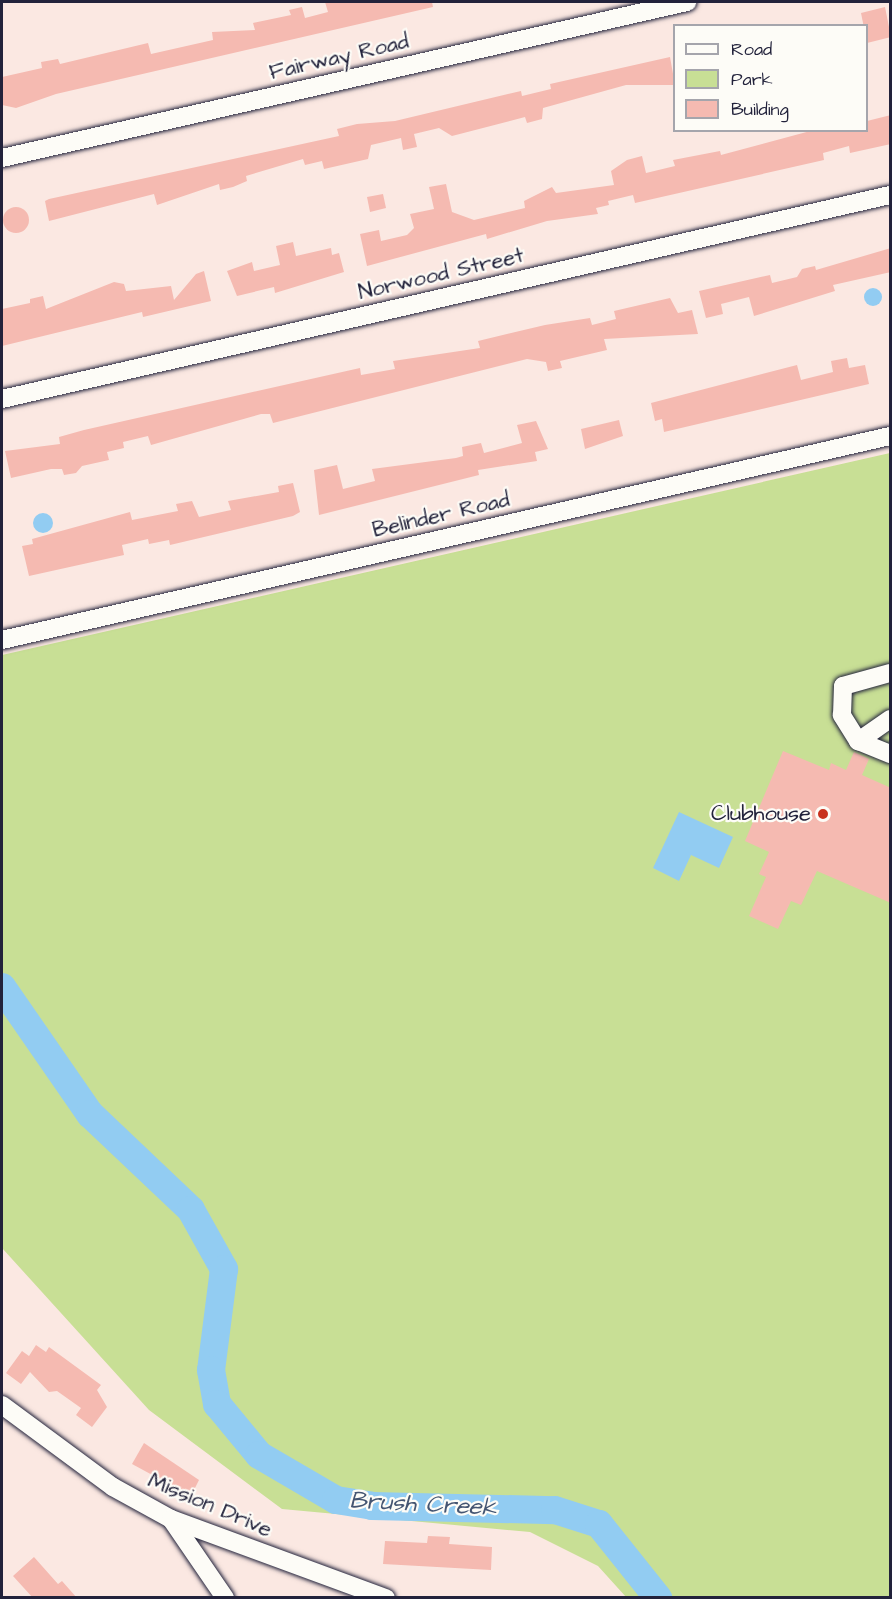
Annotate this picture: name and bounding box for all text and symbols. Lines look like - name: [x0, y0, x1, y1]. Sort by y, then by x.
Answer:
- legend: [673, 24, 868, 132]
- street label: Fairway Road: [267, 28, 411, 86]
- text: Road: [731, 37, 772, 62]
- text: Park: [731, 67, 773, 92]
- text: Building: [731, 97, 789, 122]
- street label: Norwood Street: [356, 242, 526, 306]
- street label: Belinder Road: [370, 486, 512, 544]
- place label: Clubhouse: [711, 801, 811, 827]
- marker: Clubhouse: [816, 807, 830, 821]
- street label: Mission Drive: [144, 1467, 276, 1543]
- water label: Brush Creek: [349, 1487, 497, 1523]

